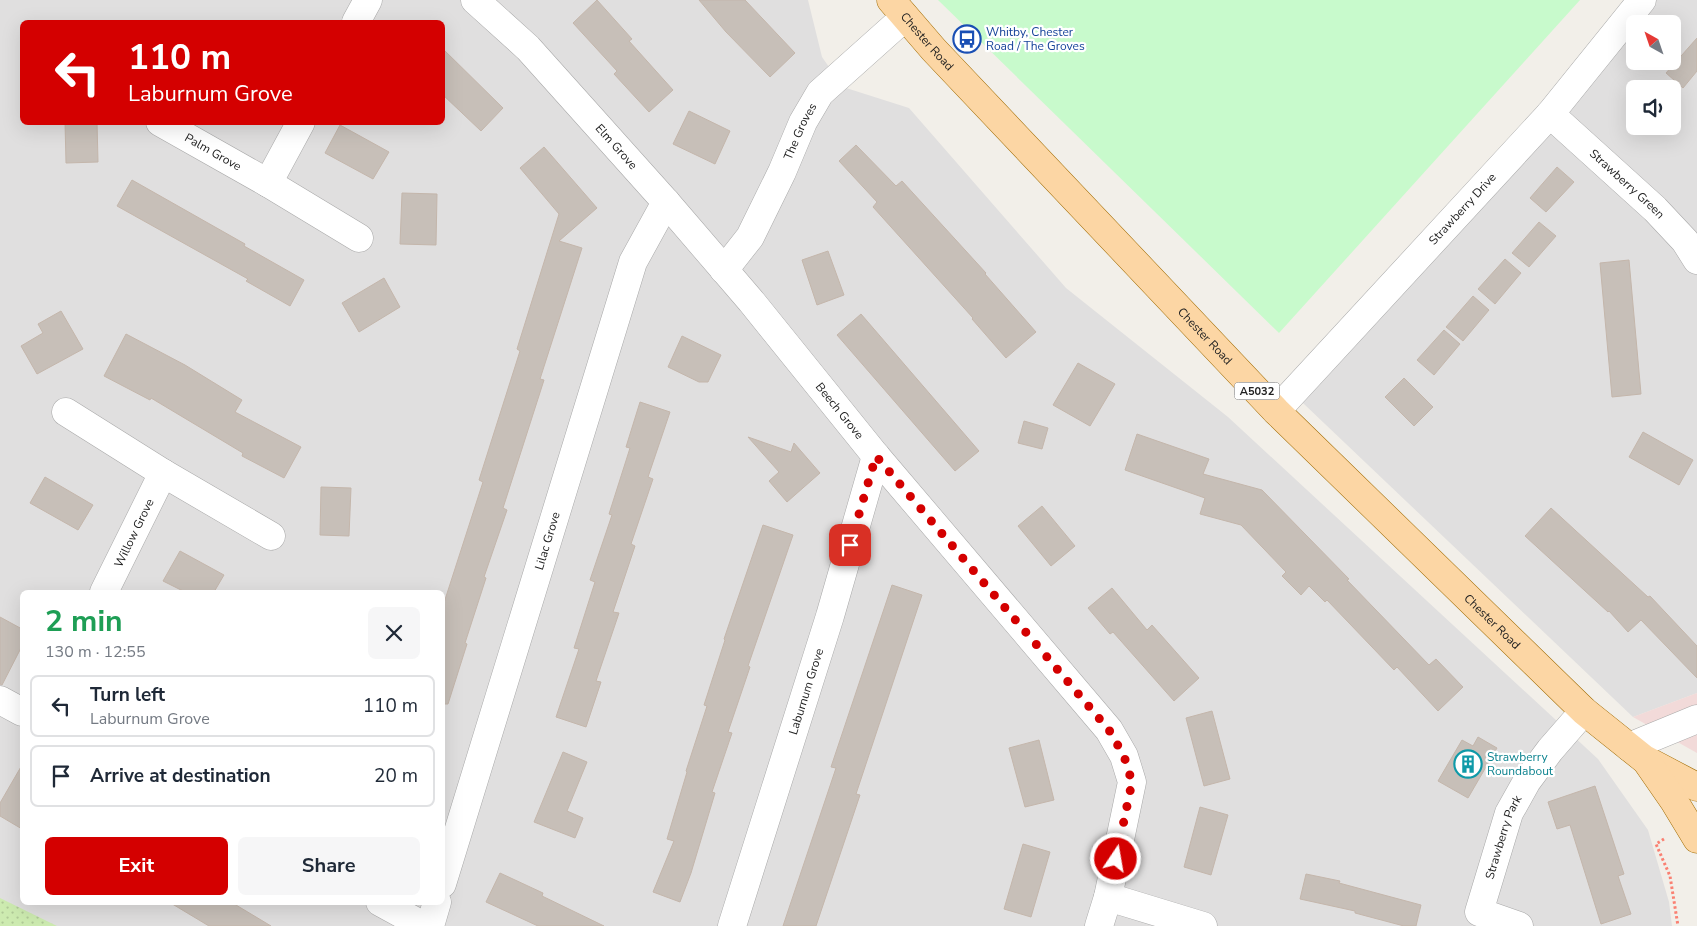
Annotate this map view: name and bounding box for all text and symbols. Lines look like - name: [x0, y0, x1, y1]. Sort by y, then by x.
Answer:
- street label: Chester Road: [897, 9, 957, 74]
- north arrow: [1626, 15, 1681, 70]
- map controls: [1626, 15, 1681, 135]
- bus stop icon: Whitby, Chester Road / The Groves: [952, 24, 982, 54]
- place label: Whitby, Chester Road / The Groves: [986, 24, 1085, 54]
- text: 110 m: [128, 34, 231, 81]
- icon: left: [45, 40, 110, 105]
- text: Laburnum Grove: [128, 79, 293, 109]
- button: sound: [1626, 80, 1681, 135]
- street label: The Groves: [780, 100, 821, 162]
- street label: Elm Grove: [592, 120, 641, 173]
- street label: Palm Grove: [182, 130, 244, 174]
- street label: Strawberry Green: [1586, 146, 1668, 222]
- street label: Strawberry Drive: [1425, 170, 1500, 248]
- street label: Chester Road: [1174, 304, 1236, 368]
- street label: Beech Grove: [812, 379, 867, 443]
- road number: A5032: [1234, 382, 1280, 400]
- street label: Willow Grove: [110, 496, 158, 570]
- street label: Lilac Grove: [531, 510, 564, 572]
- pin: [829, 524, 871, 566]
- icon: arrive: [836, 531, 864, 559]
- street label: Chester Road: [1460, 590, 1524, 653]
- text: 2 min: [45, 601, 123, 642]
- button: close: [368, 607, 420, 659]
- text: 130 m · 12:55: [45, 641, 146, 663]
- street label: Laburnum Grove: [785, 646, 827, 737]
- text: Turn left: [90, 682, 165, 708]
- icon: left: [47, 692, 75, 720]
- text: 110 m: [363, 693, 418, 719]
- text: Laburnum Grove: [90, 708, 210, 730]
- building icon: Strawberry Roundabout: [1453, 749, 1483, 779]
- place label: Strawberry Roundabout: [1487, 749, 1554, 779]
- icon: arrive: [47, 762, 75, 790]
- text: Arrive at destination: [90, 763, 271, 789]
- text: 20 m: [374, 763, 418, 789]
- street label: Strawberry Park: [1481, 792, 1526, 881]
- position arrow: [1089, 832, 1141, 884]
- button: Exit: [45, 837, 228, 895]
- button: Share: [238, 837, 420, 895]

